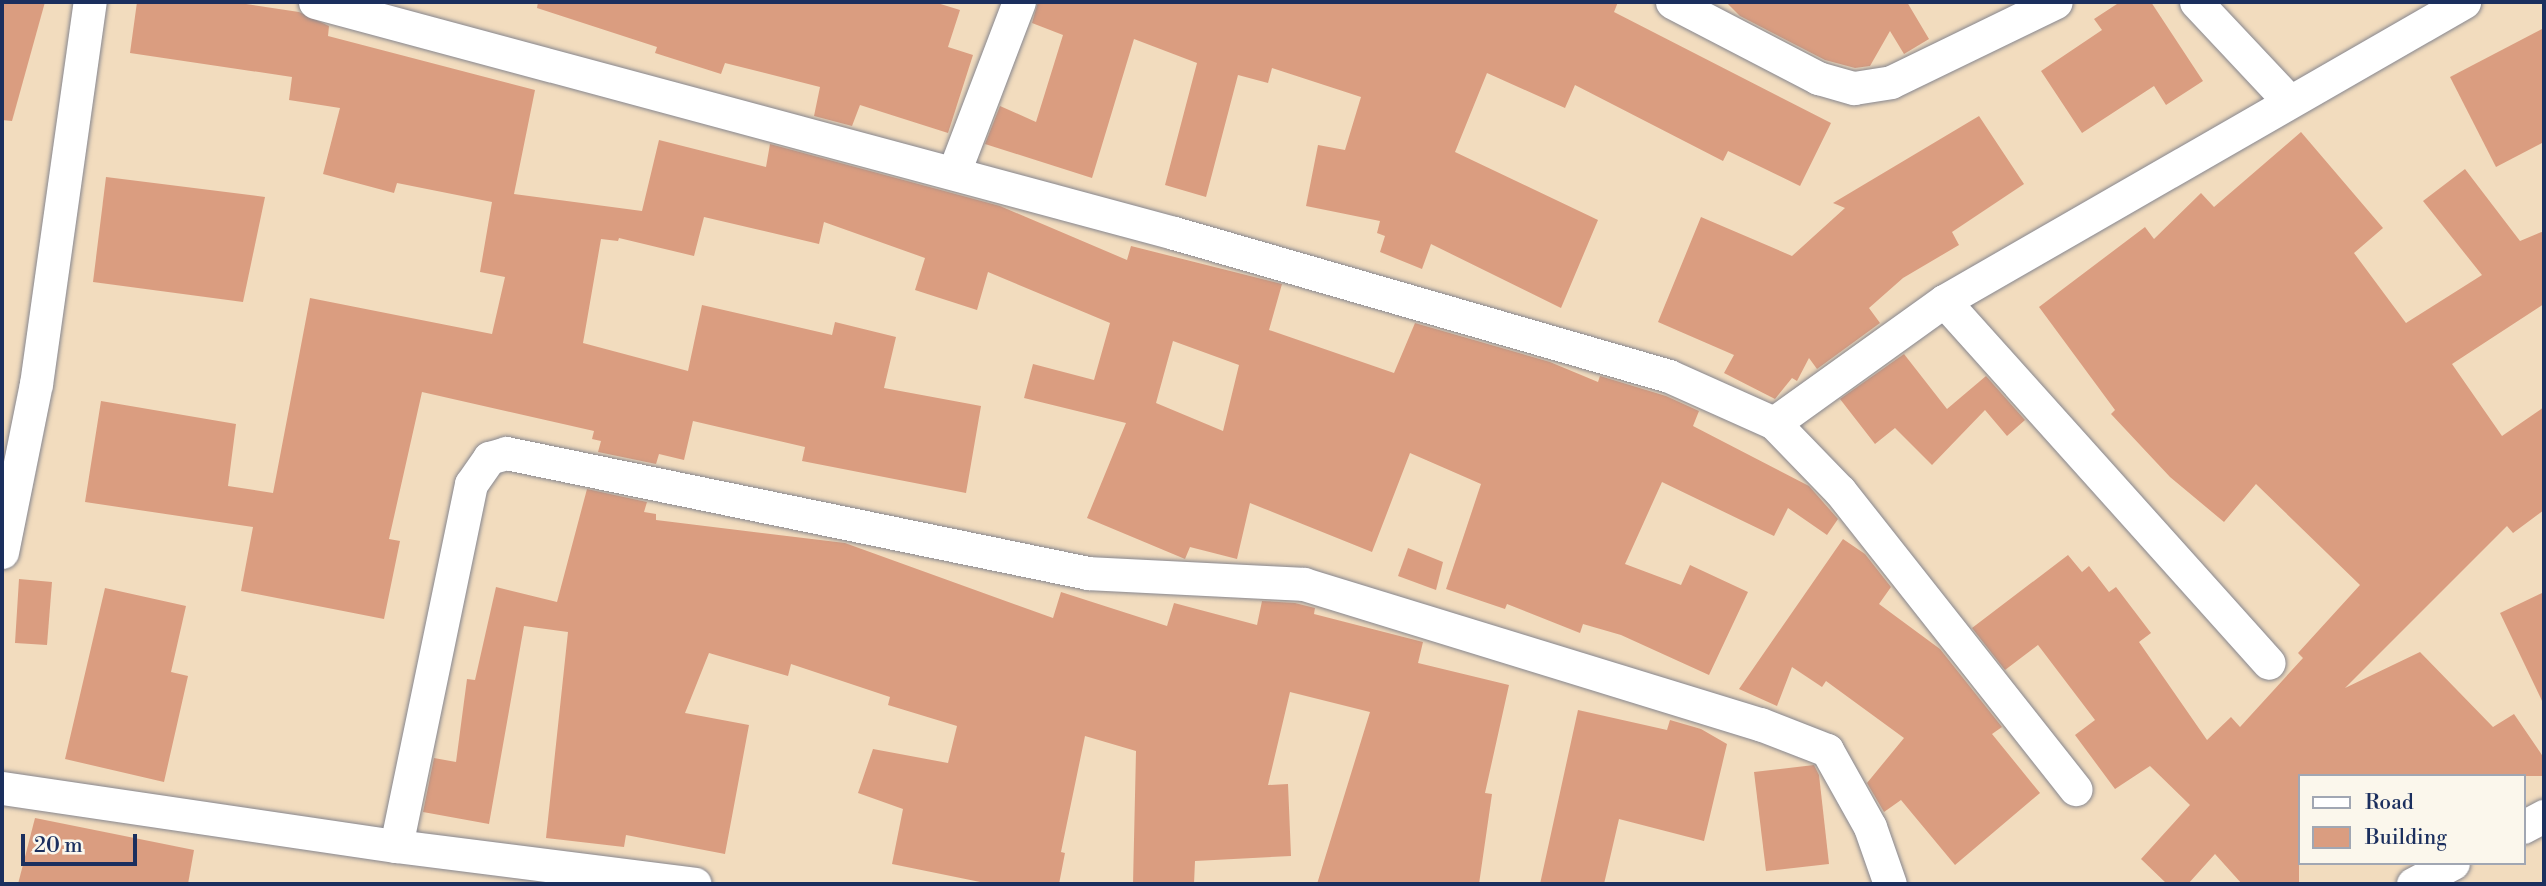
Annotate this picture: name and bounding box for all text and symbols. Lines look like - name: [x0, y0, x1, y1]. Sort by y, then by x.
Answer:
- legend: [2298, 774, 2525, 865]
- text: Road: [2365, 790, 2414, 816]
- scale bar: [24, 820, 140, 864]
- text: Building: [2365, 825, 2447, 851]
- text: 20 m: [34, 833, 83, 859]

